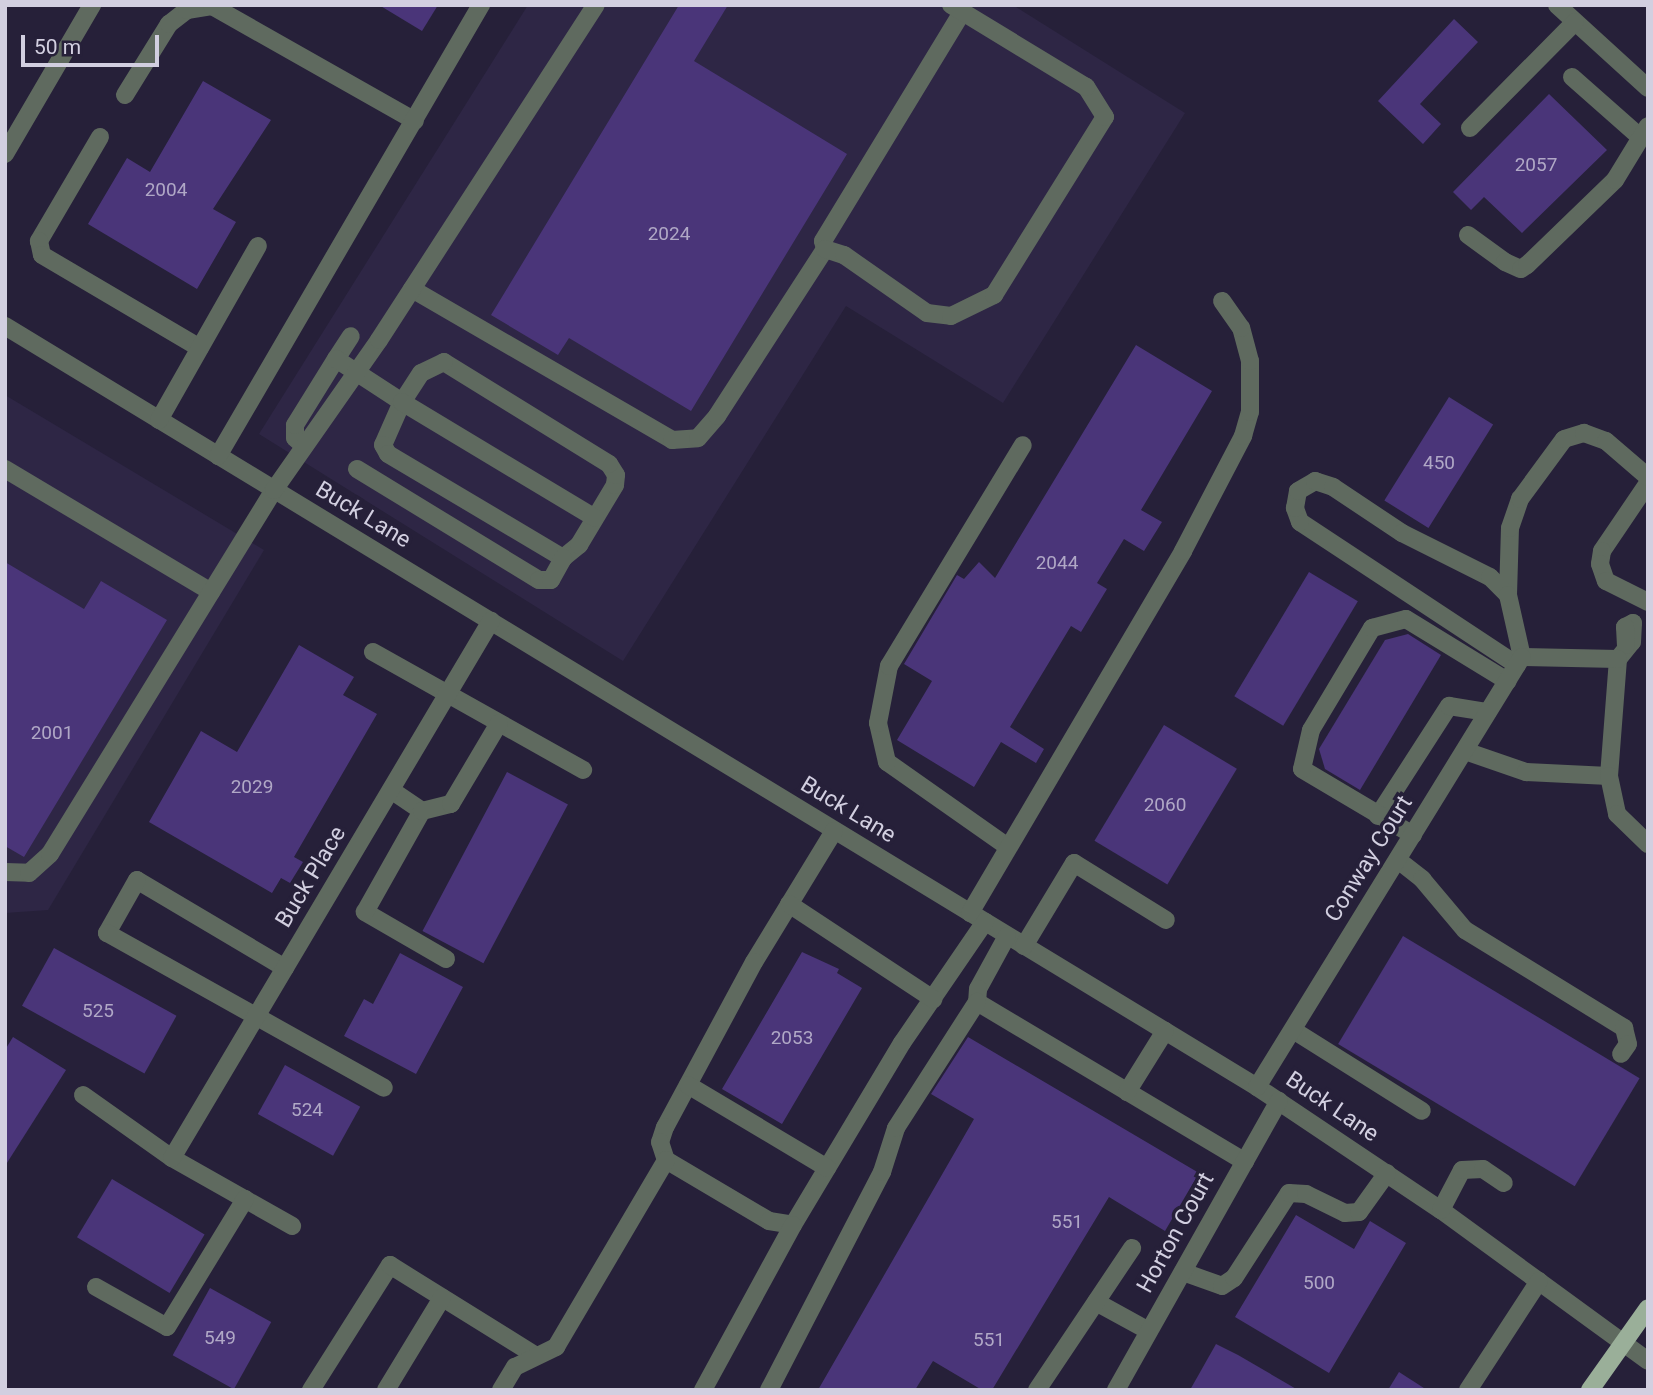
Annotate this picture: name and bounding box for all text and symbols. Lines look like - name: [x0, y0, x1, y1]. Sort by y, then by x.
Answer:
- scale bar: [24, 21, 163, 65]
- text: 50 m: [34, 35, 81, 59]
- house number: 2057: [1515, 154, 1557, 176]
- house number: 2004: [145, 179, 187, 201]
- house number: 2024: [648, 223, 690, 245]
- house number: 450: [1423, 452, 1455, 474]
- street label: Buck Lane: [310, 476, 416, 554]
- house number: 2044: [1036, 552, 1078, 574]
- house number: 2001: [31, 722, 73, 744]
- street label: Buck Lane: [795, 771, 901, 849]
- house number: 2029: [231, 776, 273, 798]
- street label: Conway Court: [1319, 791, 1419, 927]
- house number: 2060: [1144, 794, 1186, 816]
- street label: Buck Place: [270, 821, 352, 933]
- house number: 525: [82, 1000, 114, 1022]
- house number: 2053: [771, 1027, 813, 1049]
- street label: Buck Lane: [1280, 1066, 1384, 1148]
- house number: 524: [291, 1099, 323, 1121]
- street label: Horton Court: [1132, 1168, 1220, 1298]
- house number: 551: [1051, 1211, 1083, 1233]
- house number: 500: [1303, 1272, 1335, 1294]
- house number: 549: [204, 1327, 236, 1349]
- house number: 551: [973, 1329, 1005, 1351]

